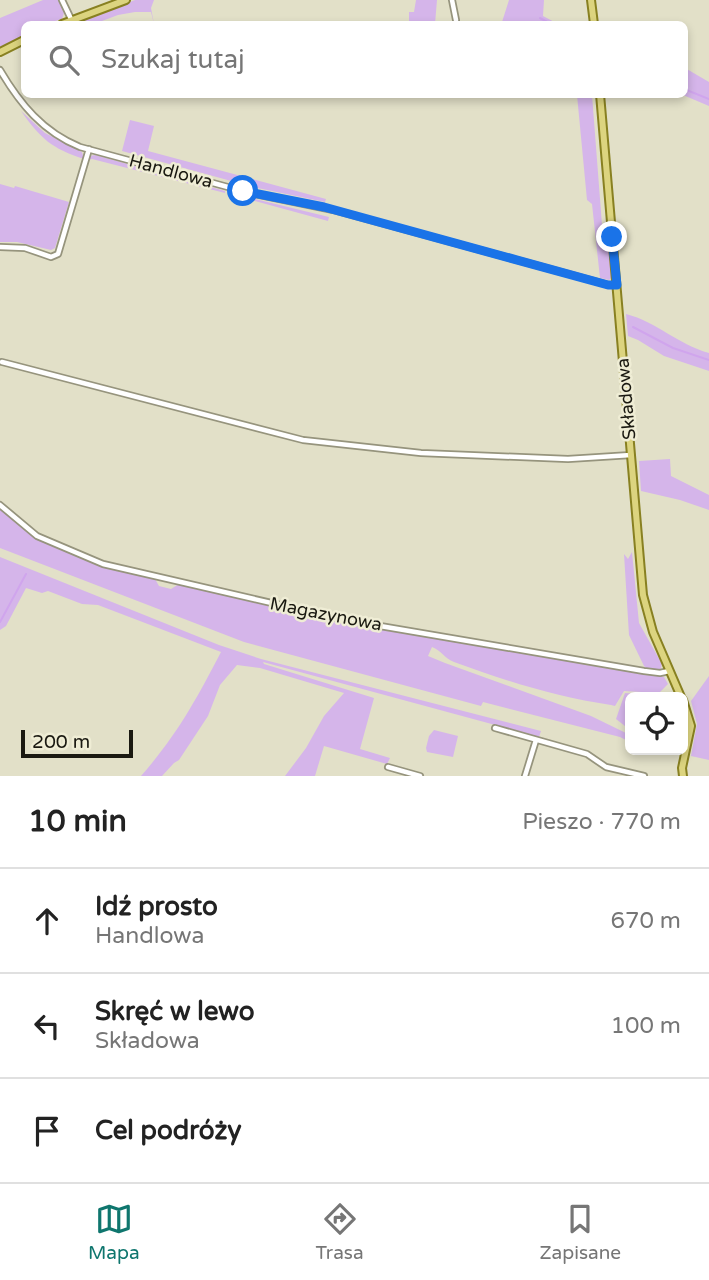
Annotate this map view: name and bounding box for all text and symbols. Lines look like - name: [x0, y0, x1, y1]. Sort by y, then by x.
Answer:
- search box: [21, 21, 688, 98]
- icon: search: [45, 41, 83, 79]
- text: Szukaj tutaj: [101, 44, 245, 75]
- street label: Handlowa: [127, 149, 215, 193]
- route start: [227, 175, 258, 206]
- route end: [596, 221, 627, 252]
- street label: Składowa: [611, 357, 641, 441]
- street label: Magazynowa: [268, 592, 384, 636]
- map controls: [625, 692, 688, 755]
- button: locate: [625, 692, 688, 755]
- scale bar: [21, 727, 133, 759]
- text: 200 m: [32, 731, 90, 753]
- text: 10 min: [28, 803, 127, 840]
- text: Pieszo · 770 m: [522, 808, 681, 836]
- text: Idź prosto: [95, 891, 218, 922]
- icon: ahead: [28, 902, 66, 940]
- text: 670 m: [611, 907, 681, 935]
- text: Handlowa: [95, 922, 204, 950]
- text: Skręć w lewo: [95, 996, 255, 1027]
- icon: left: [28, 1007, 66, 1045]
- text: 100 m: [611, 1012, 681, 1040]
- text: Składowa: [95, 1027, 200, 1055]
- icon: arrive: [28, 1112, 66, 1150]
- text: Cel podróży: [95, 1115, 242, 1146]
- tab: Mapa: [88, 1200, 140, 1264]
- tab: Trasa: [315, 1200, 364, 1264]
- tab: Zapisane: [539, 1200, 621, 1264]

